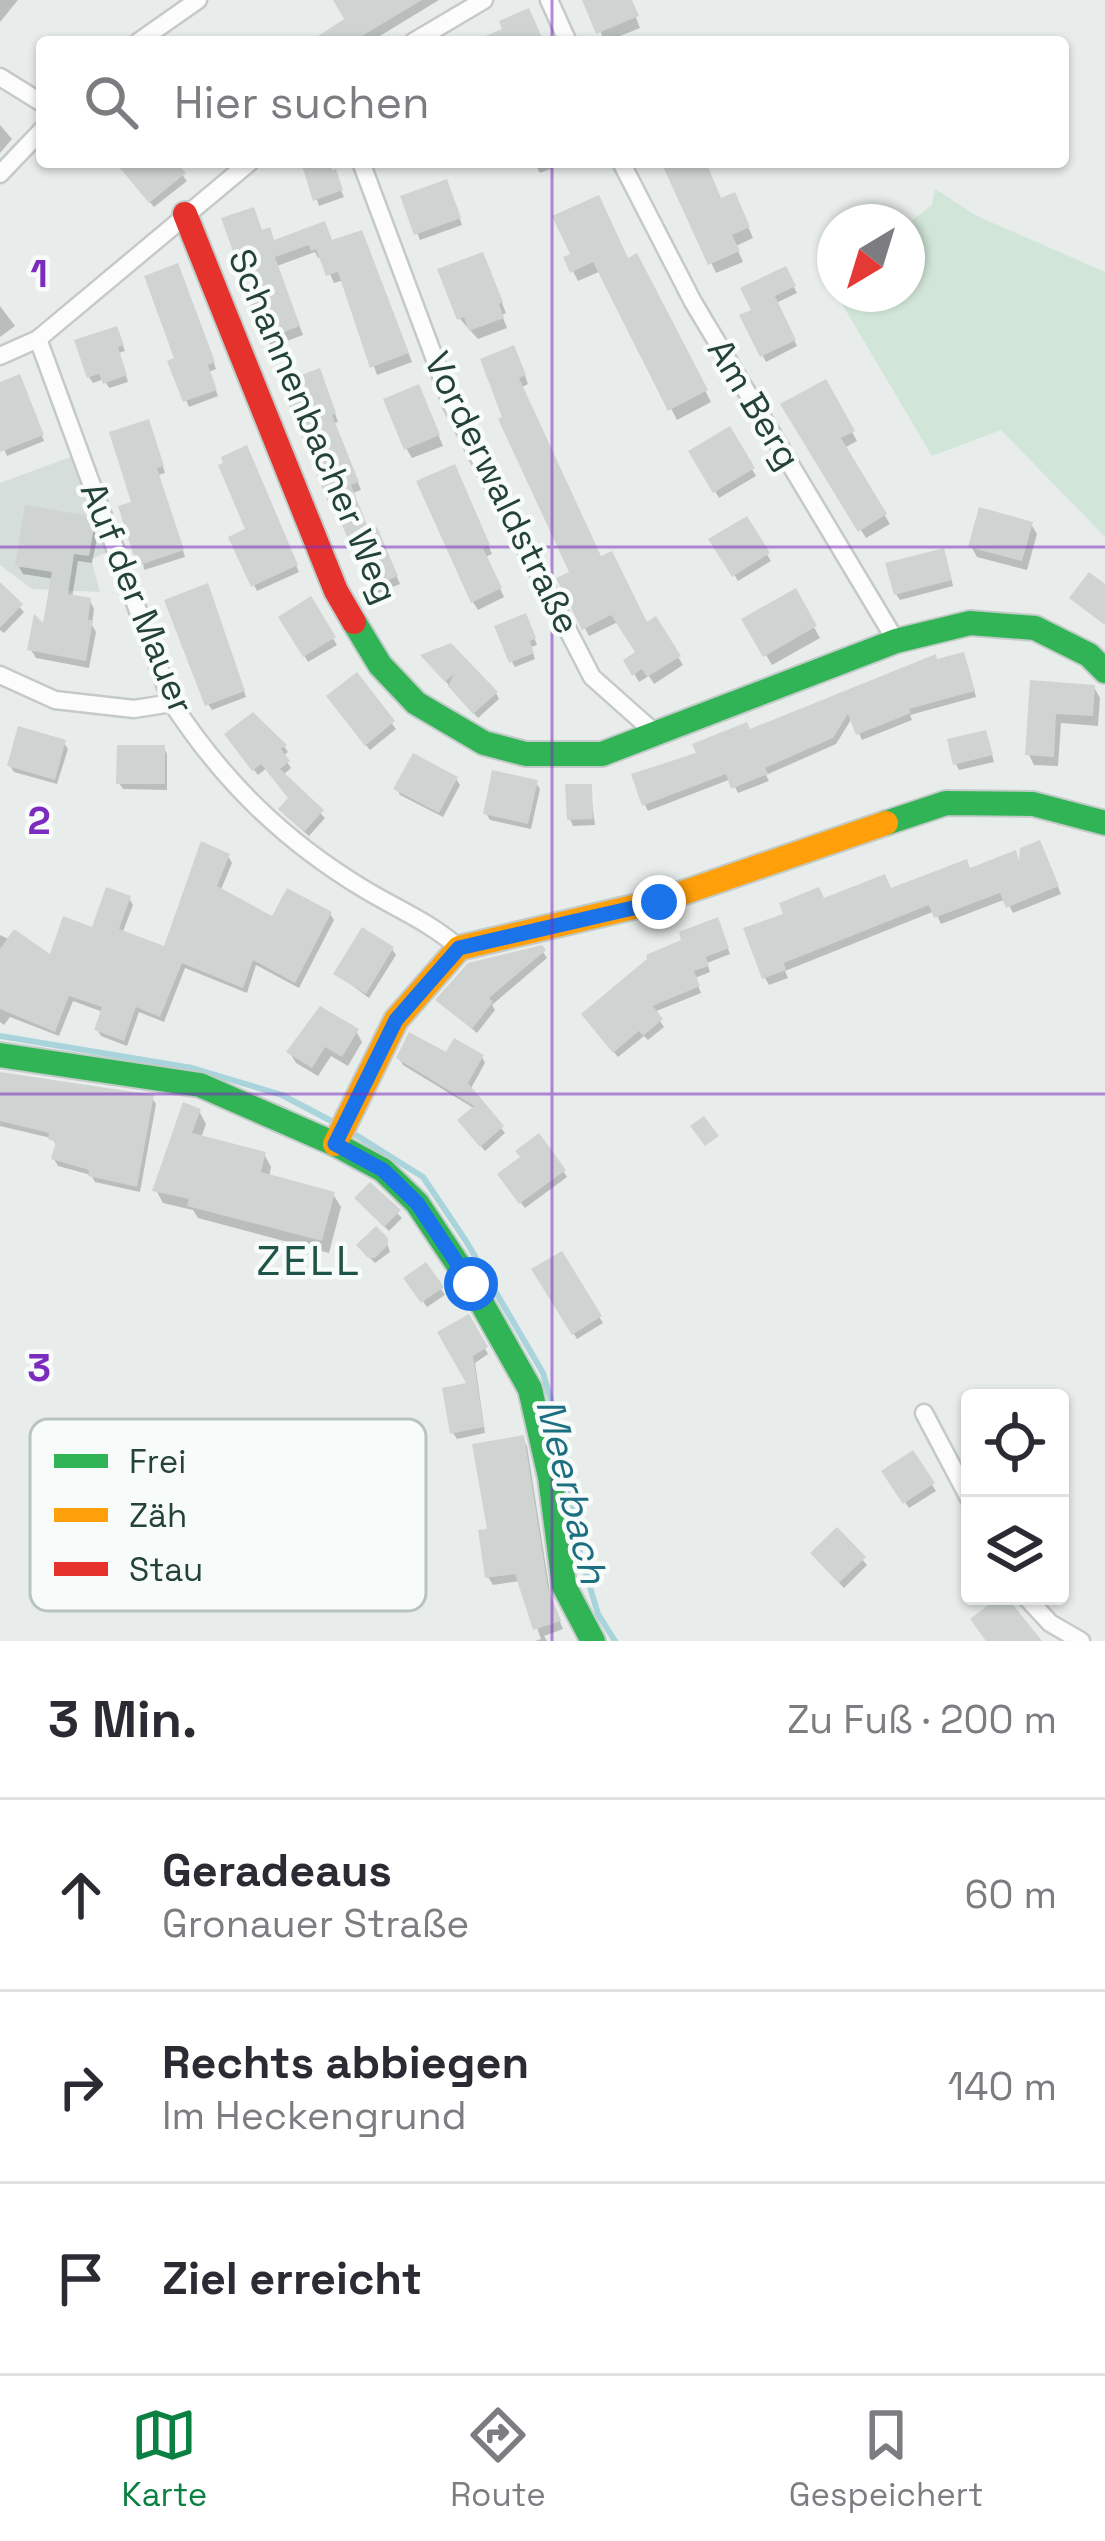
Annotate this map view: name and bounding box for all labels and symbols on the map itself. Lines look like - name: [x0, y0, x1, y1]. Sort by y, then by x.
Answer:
- north arrow: [817, 204, 925, 312]
- street label: Schannenbacher Weg: [218, 242, 408, 610]
- text: 1: [30, 249, 48, 298]
- street label: Am Berg: [697, 330, 811, 478]
- street label: Vorderwaldstraße: [414, 344, 590, 642]
- street label: Auf der Mauer: [70, 476, 204, 720]
- text: 2: [27, 796, 51, 845]
- route end: [632, 875, 686, 929]
- district label: ZELL: [256, 1234, 362, 1287]
- route start: [444, 1257, 498, 1311]
- text: 3: [27, 1343, 51, 1392]
- water label: Meerbach: [525, 1393, 619, 1590]
- legend: [30, 1419, 426, 1611]
- text: Frei: [129, 1441, 186, 1483]
- text: Zäh: [129, 1495, 187, 1537]
- text: Stau: [129, 1549, 203, 1591]

